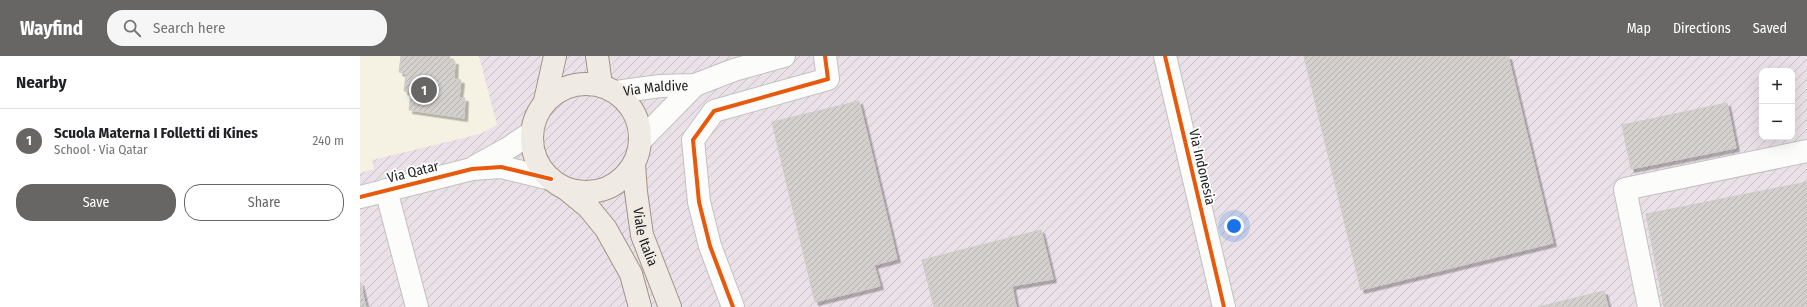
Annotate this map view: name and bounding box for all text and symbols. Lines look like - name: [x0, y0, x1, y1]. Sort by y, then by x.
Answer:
- search box: [107, 10, 387, 46]
- text: Wayfind: [20, 17, 83, 40]
- icon: search: [121, 17, 143, 39]
- text: Search here: [153, 19, 225, 37]
- text: Map: [1627, 20, 1651, 37]
- text: Directions: [1673, 20, 1731, 37]
- text: Saved: [1753, 20, 1787, 37]
- map controls: [1759, 68, 1795, 140]
- button: +: [1759, 68, 1795, 104]
- text: Nearby: [16, 72, 67, 93]
- pin: 1: [411, 75, 437, 105]
- street label: Via Maldive: [622, 77, 689, 99]
- button: −: [1759, 104, 1795, 140]
- text: Scuola Materna I Folletti di Kines: [54, 124, 258, 142]
- street label: Via Indonesia: [1185, 127, 1219, 207]
- text: 1: [26, 133, 32, 148]
- text: 240 m: [312, 133, 344, 148]
- text: School · Via Qatar: [54, 142, 148, 157]
- street label: Via Qatar: [385, 157, 441, 187]
- button: Save: [16, 184, 176, 221]
- button: Share: [184, 184, 344, 221]
- street label: Viale Italia: [630, 206, 662, 269]
- your location: [1224, 216, 1244, 236]

